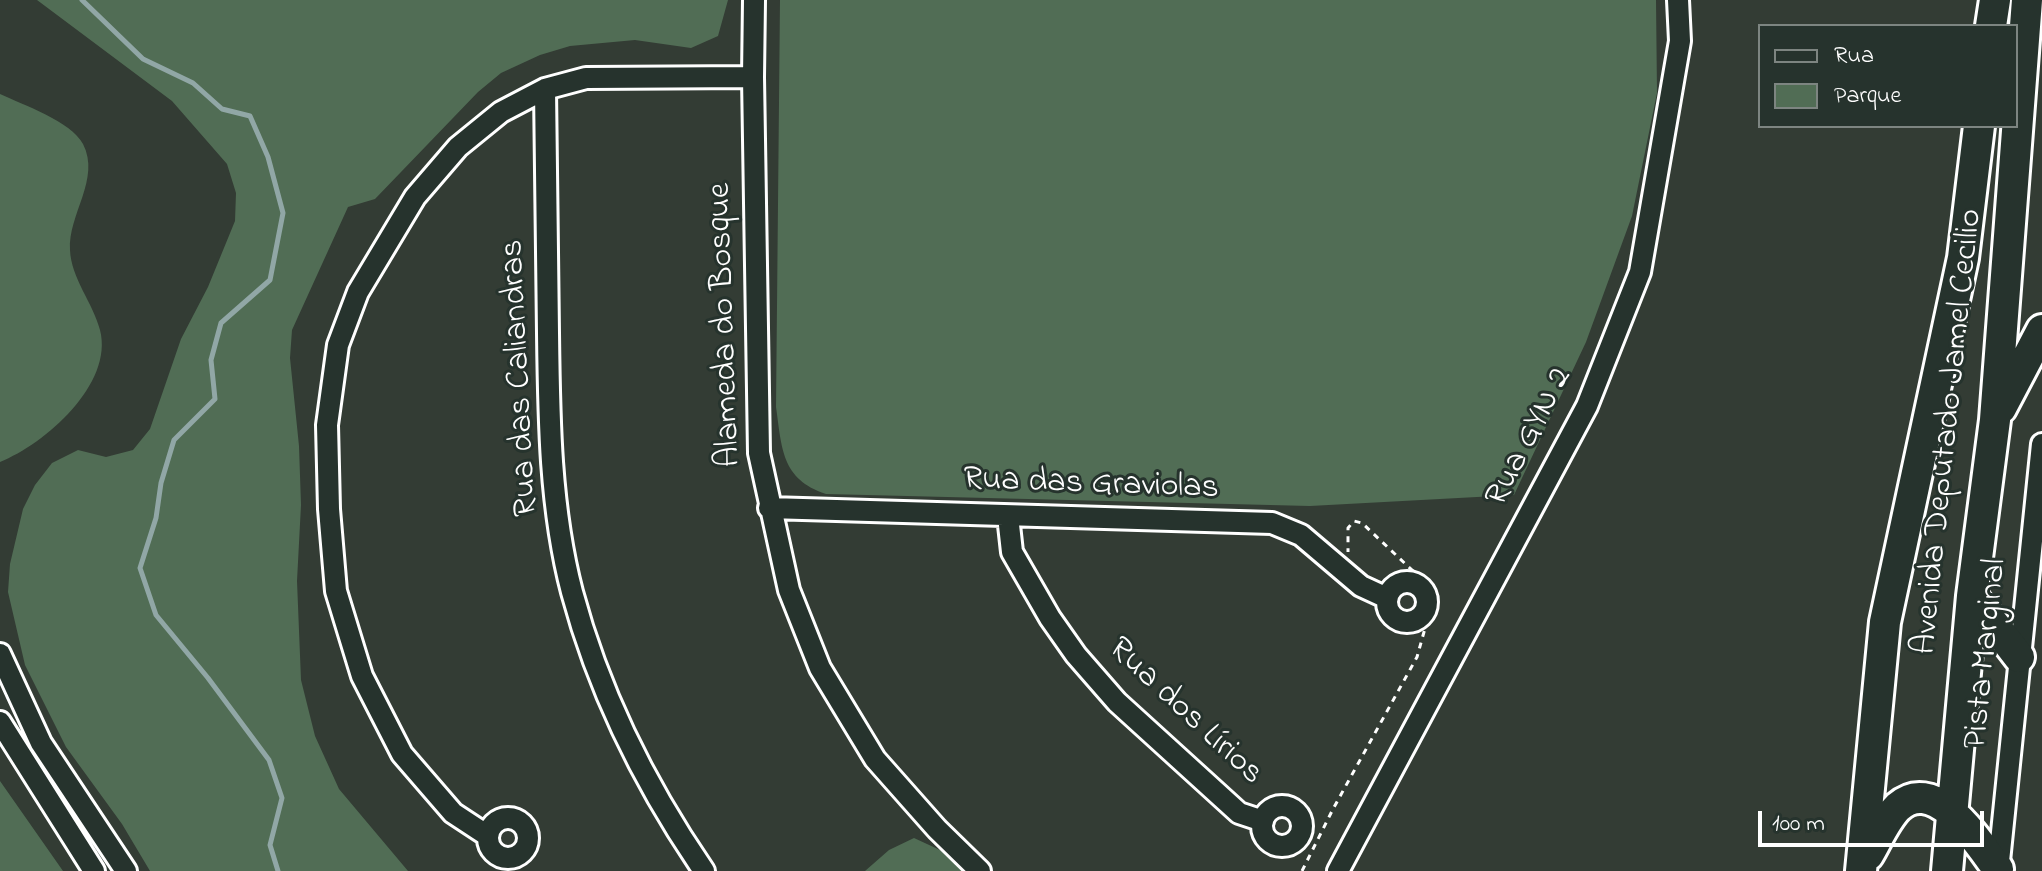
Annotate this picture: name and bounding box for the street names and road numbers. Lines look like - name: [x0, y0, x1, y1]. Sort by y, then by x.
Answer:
- street label: Alameda do Bosque: [702, 182, 752, 468]
- street label: Avenida Deputado Jamel Cecilio: [1906, 207, 1994, 657]
- street label: Rua das Caliandras: [494, 238, 550, 518]
- street label: Rua GYN 2: [1479, 362, 1583, 514]
- street label: Rua das Graviolas: [962, 461, 1220, 511]
- street label: Pista Marginal: [1958, 557, 2018, 751]
- street label: Rua dos Lírios: [1098, 631, 1270, 795]

